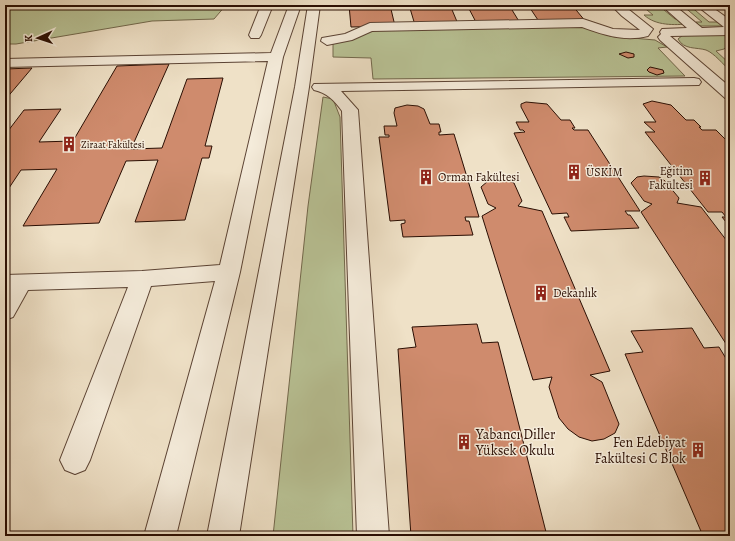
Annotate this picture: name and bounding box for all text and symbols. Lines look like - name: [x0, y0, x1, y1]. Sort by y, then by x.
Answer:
- north arrow: [18, 18, 58, 58]
- text: K: [21, 34, 36, 43]
- building icon: Ziraat Fakültesi: [60, 135, 78, 153]
- place label: Ziraat Fakültesi: [81, 138, 145, 151]
- building icon: ÜSKİM: [565, 163, 583, 181]
- place label: Eğitim Fakültesi: [649, 163, 693, 193]
- place label: ÜSKİM: [586, 164, 623, 180]
- building icon: Orman Fakültesi: [417, 168, 435, 186]
- place label: Orman Fakültesi: [438, 169, 520, 185]
- building icon: Eğitim Fakültesi: [696, 169, 714, 187]
- building icon: Dekanlık: [532, 284, 550, 302]
- place label: Dekanlık: [553, 285, 597, 301]
- place label: Yabancı Diller Yüksek Okulu: [475, 425, 556, 460]
- building icon: Yabancı Diller Yüksek Okulu: [455, 433, 473, 451]
- place label: Fen Edebiyat Fakültesi C Blok: [594, 433, 686, 468]
- building icon: Fen Edebiyat Fakültesi C Blok: [689, 441, 707, 459]

